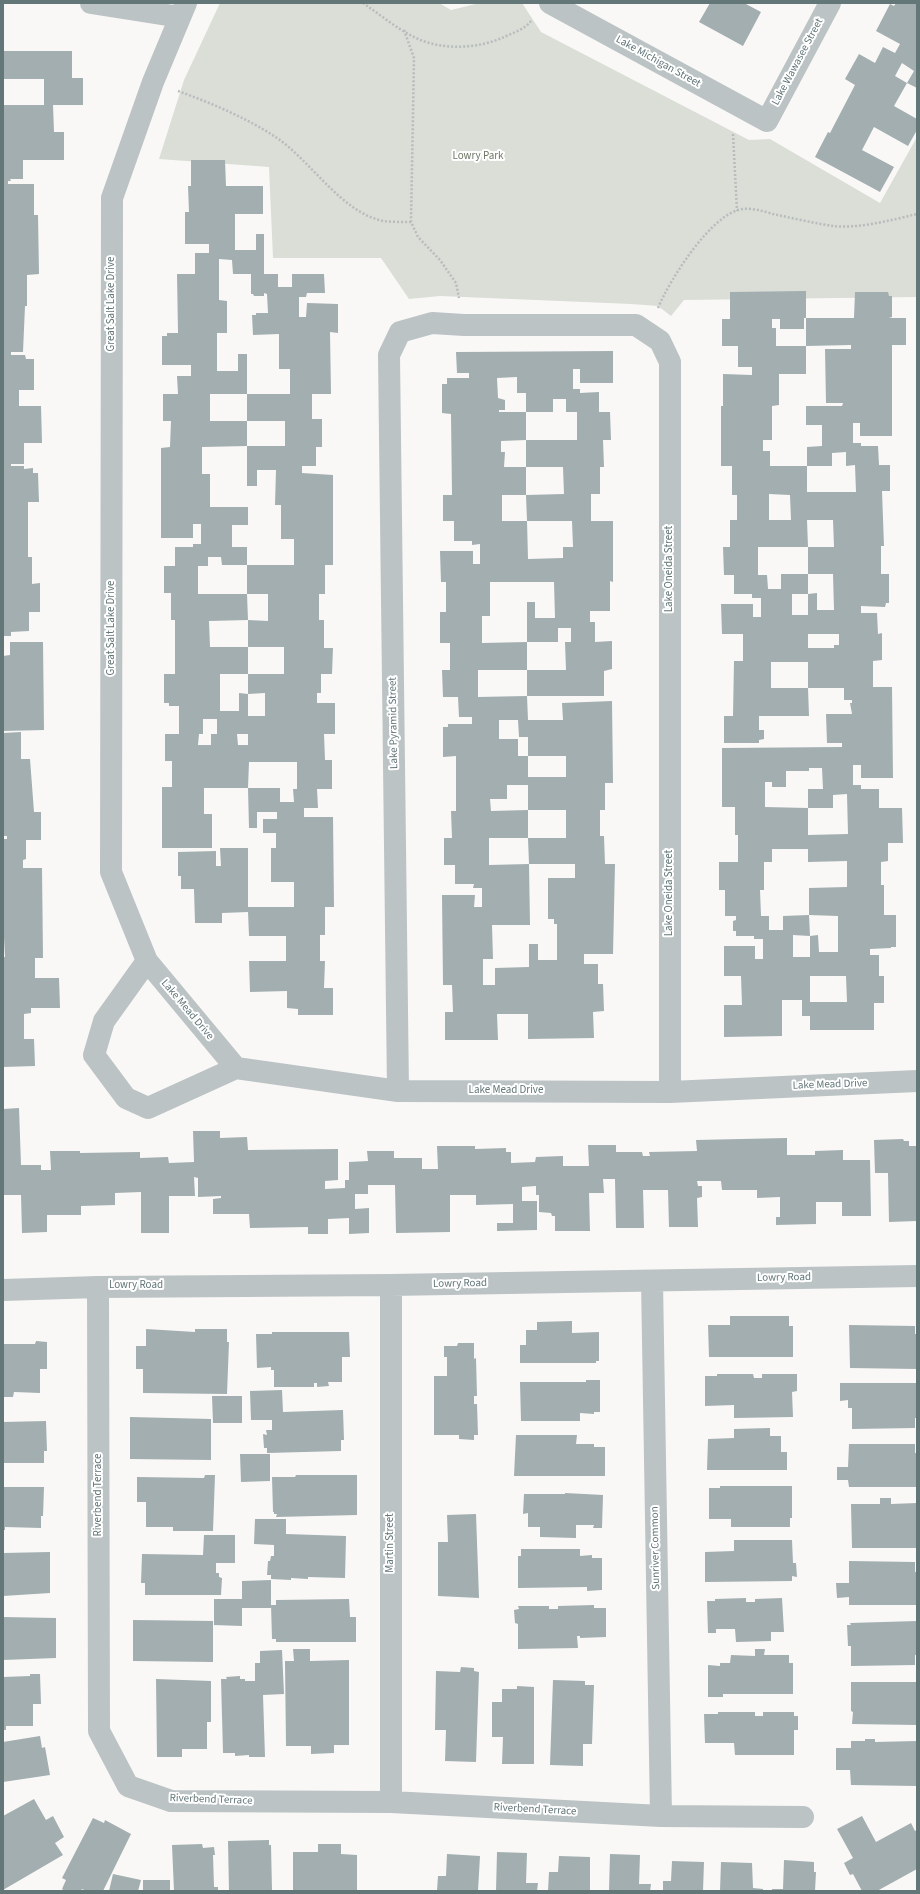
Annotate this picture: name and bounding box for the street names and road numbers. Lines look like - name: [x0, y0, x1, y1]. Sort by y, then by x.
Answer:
- street label: Lake Wawasee Street: [770, 16, 826, 108]
- street label: Lake Michigan Street: [613, 33, 703, 91]
- street label: Great Salt Lake Drive: [105, 257, 119, 351]
- street label: Lake Oneida Street: [663, 526, 677, 612]
- street label: Great Salt Lake Drive: [105, 581, 119, 675]
- street label: Lake Pyramid Street: [387, 677, 401, 769]
- street label: Lake Oneida Street: [663, 850, 677, 936]
- street label: Lake Mead Drive: [158, 977, 216, 1043]
- street label: Lake Mead Drive: [792, 1077, 868, 1093]
- street label: Lake Mead Drive: [469, 1084, 543, 1098]
- street label: Lowry Road: [757, 1271, 811, 1285]
- street label: Lowry Road: [433, 1277, 487, 1291]
- street label: Lowry Road: [109, 1279, 163, 1293]
- street label: Riverbend Terrace: [92, 1454, 106, 1536]
- street label: Sunriver Common: [649, 1506, 663, 1590]
- street label: Martin Street: [384, 1513, 398, 1573]
- street label: Riverbend Terrace: [169, 1792, 253, 1808]
- street label: Riverbend Terrace: [493, 1801, 577, 1819]

